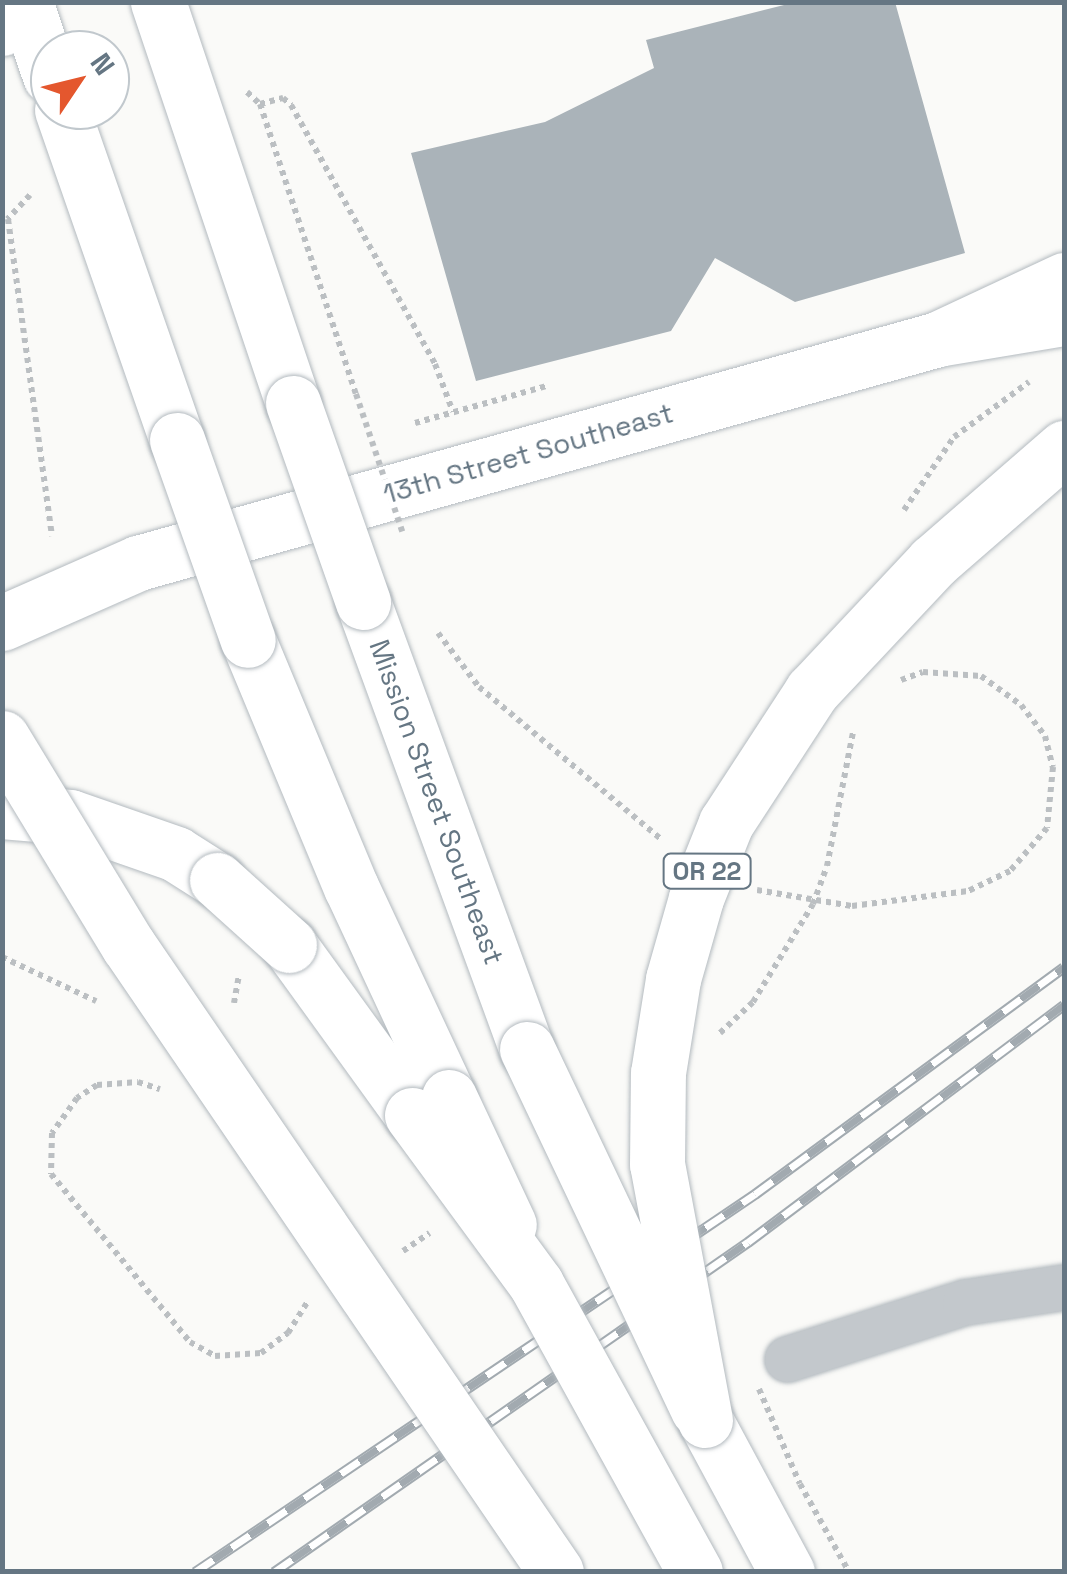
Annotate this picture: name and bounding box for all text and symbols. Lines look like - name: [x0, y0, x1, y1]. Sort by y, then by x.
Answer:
- north arrow: [30, 30, 130, 130]
- text: N: [83, 46, 123, 82]
- street label: 13th Street Southeast: [379, 395, 677, 511]
- street label: Mission Street Southeast: [362, 635, 512, 969]
- road number: OR 22: [662, 851, 752, 891]

